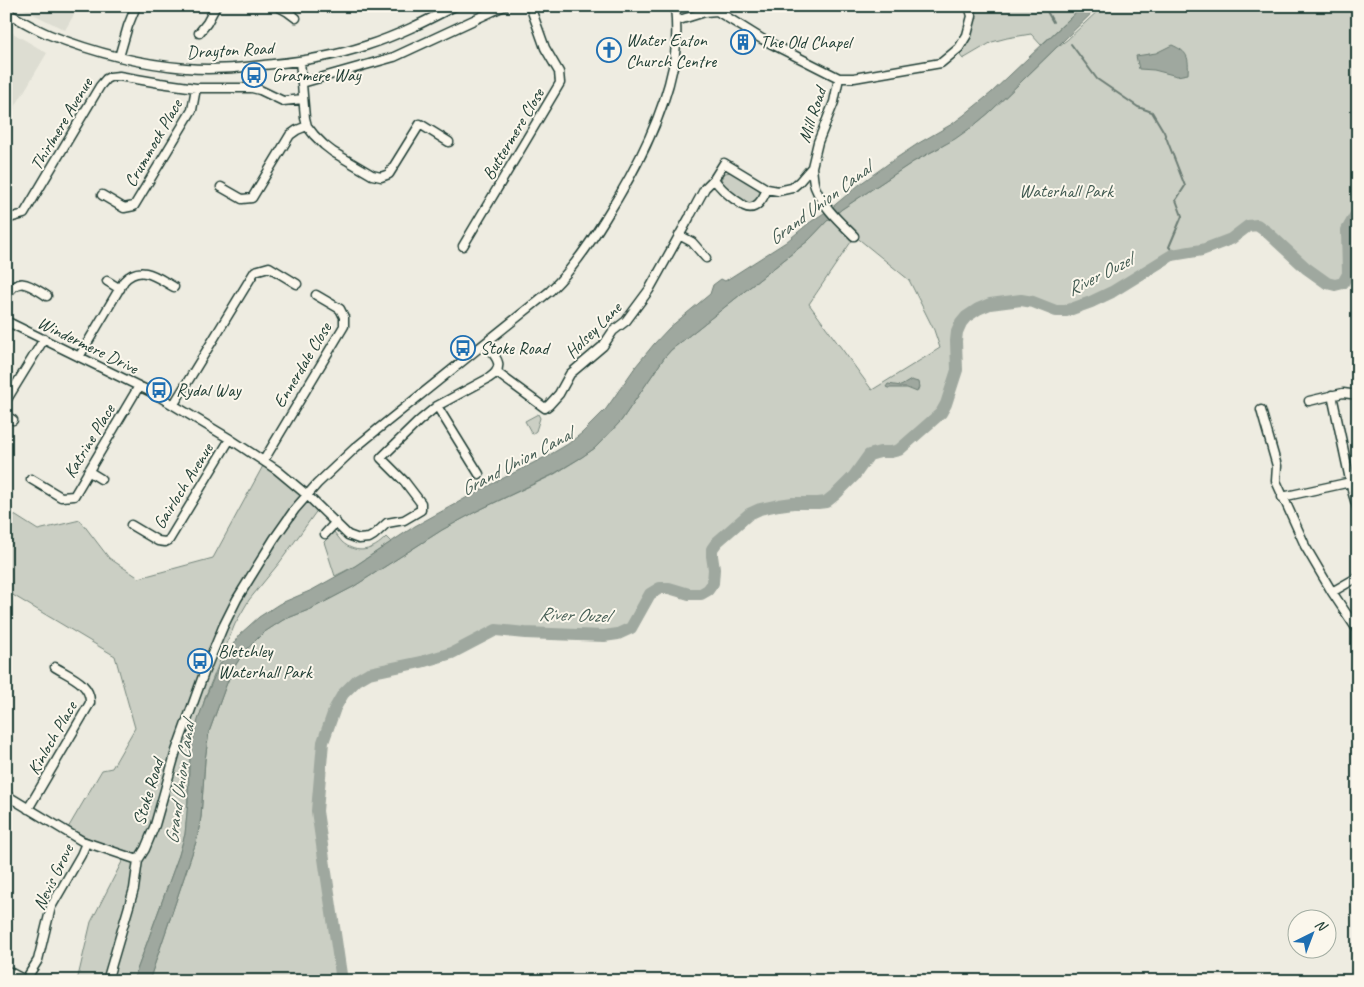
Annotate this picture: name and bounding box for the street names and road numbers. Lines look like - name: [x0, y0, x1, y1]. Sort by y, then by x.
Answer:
- street label: Drayton Road: [186, 37, 277, 63]
- street label: Thirlmere Avenue: [25, 73, 98, 174]
- street label: Mill Road: [793, 82, 832, 145]
- street label: Buttermere Close: [477, 83, 549, 184]
- street label: Crummock Place: [119, 94, 187, 191]
- street label: Holsey Lane: [560, 296, 627, 363]
- street label: Windermere Drive: [34, 311, 143, 379]
- street label: Ennerdale Close: [268, 317, 337, 412]
- street label: Katrine Place: [58, 399, 120, 482]
- street label: Gairloch Avenue: [148, 438, 219, 533]
- street label: Kinloch Place: [22, 697, 82, 778]
- street label: Stoke Road: [127, 753, 169, 828]
- street label: Nevis Grove: [28, 840, 79, 913]

